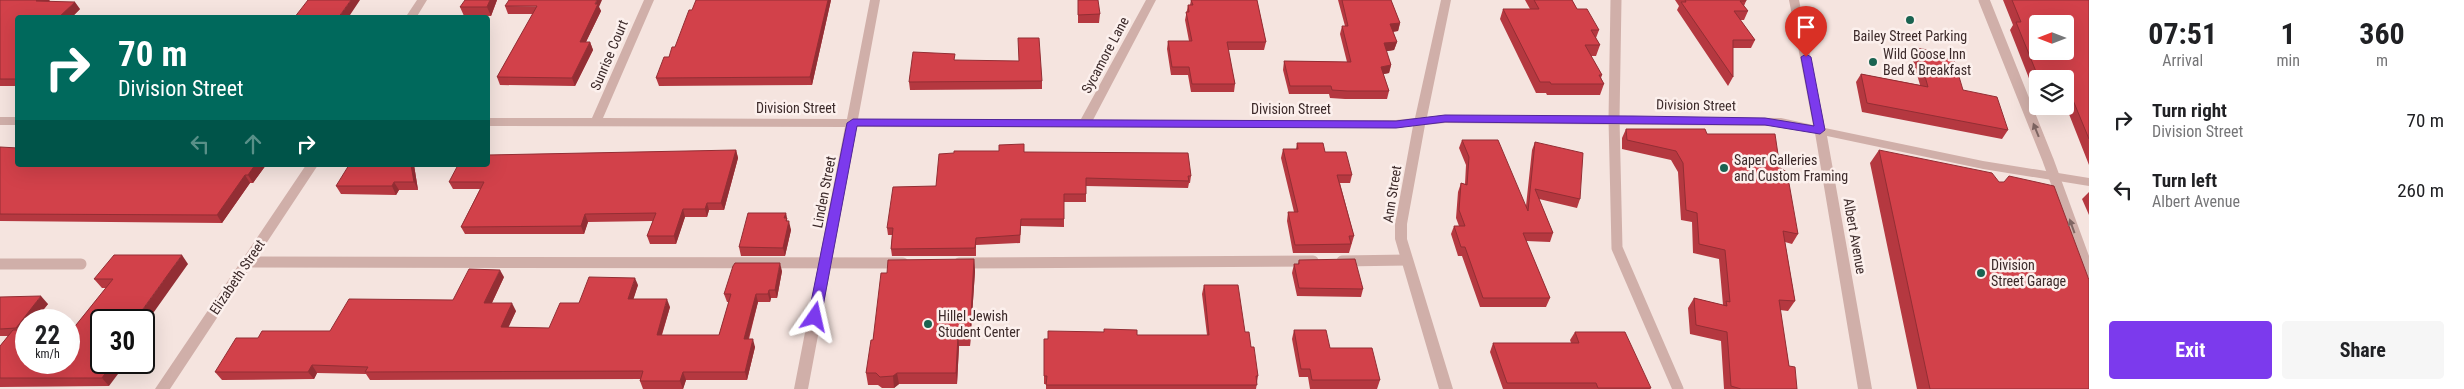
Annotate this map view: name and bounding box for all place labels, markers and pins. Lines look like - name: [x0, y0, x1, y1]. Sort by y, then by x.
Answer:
- pin: [1785, 6, 1827, 57]
- marker: Bailey Street Parking: [1904, 14, 1916, 26]
- place label: Bailey Street Parking: [1853, 28, 1967, 44]
- place label: Wild Goose Inn Bed & Breakfast: [1883, 46, 1971, 78]
- marker: Wild Goose Inn Bed & Breakfast: [1867, 56, 1879, 68]
- place label: Saper Galleries and Custom Framing: [1734, 152, 1848, 184]
- marker: Saper Galleries and Custom Framing: [1718, 162, 1730, 174]
- place label: Division Street Garage: [1991, 257, 2067, 289]
- marker: Division Street Garage: [1975, 267, 1987, 279]
- place label: Hillel Jewish Student Center: [938, 308, 1020, 340]
- marker: Hillel Jewish Student Center: [922, 318, 934, 330]

